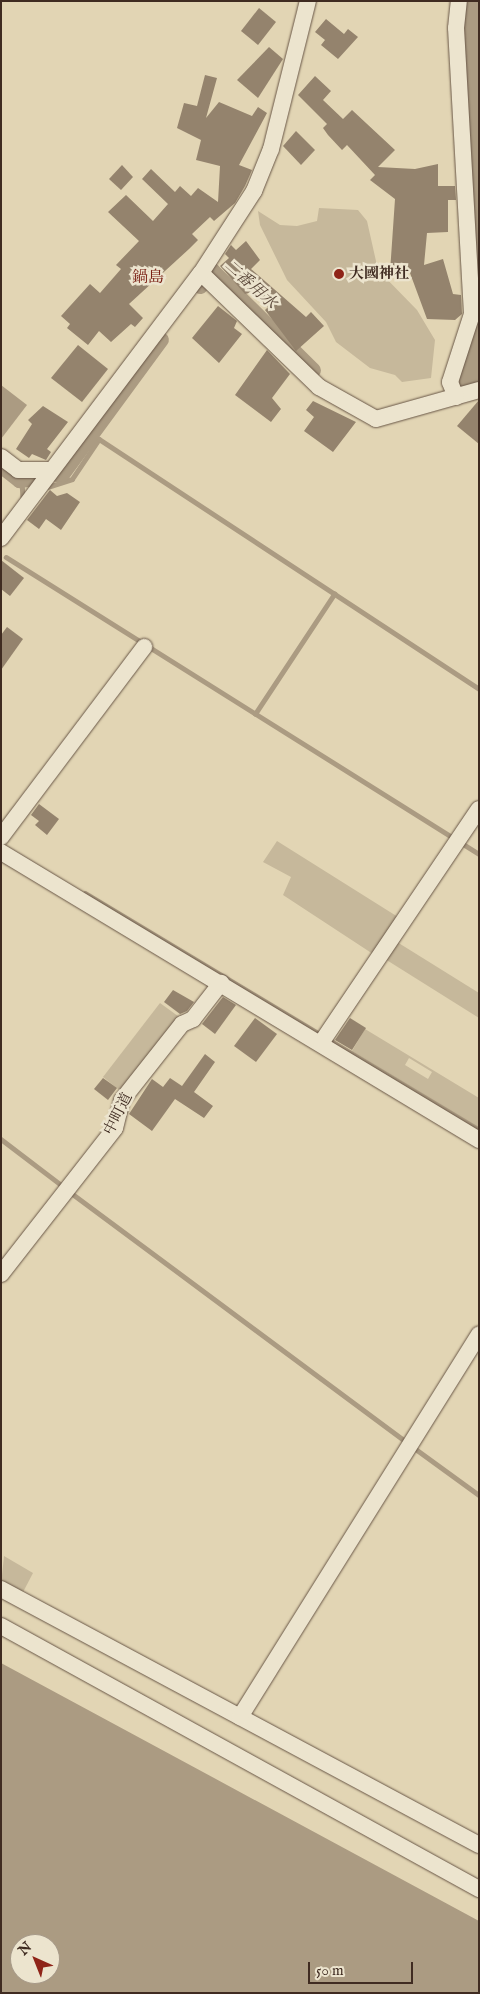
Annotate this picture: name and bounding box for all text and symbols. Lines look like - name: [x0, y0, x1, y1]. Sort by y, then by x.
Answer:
- water label: 二番用水: [220, 256, 280, 314]
- place label: 大國神社: [349, 265, 409, 283]
- district label: 鍋島: [132, 268, 164, 288]
- marker: 大國神社: [333, 268, 345, 280]
- street label: 中町道: [100, 1090, 136, 1138]
- north arrow: [10, 1934, 60, 1984]
- text: N: [15, 1938, 36, 1960]
- scale bar: [310, 1952, 415, 1984]
- text: 50 m: [316, 1961, 344, 1980]

